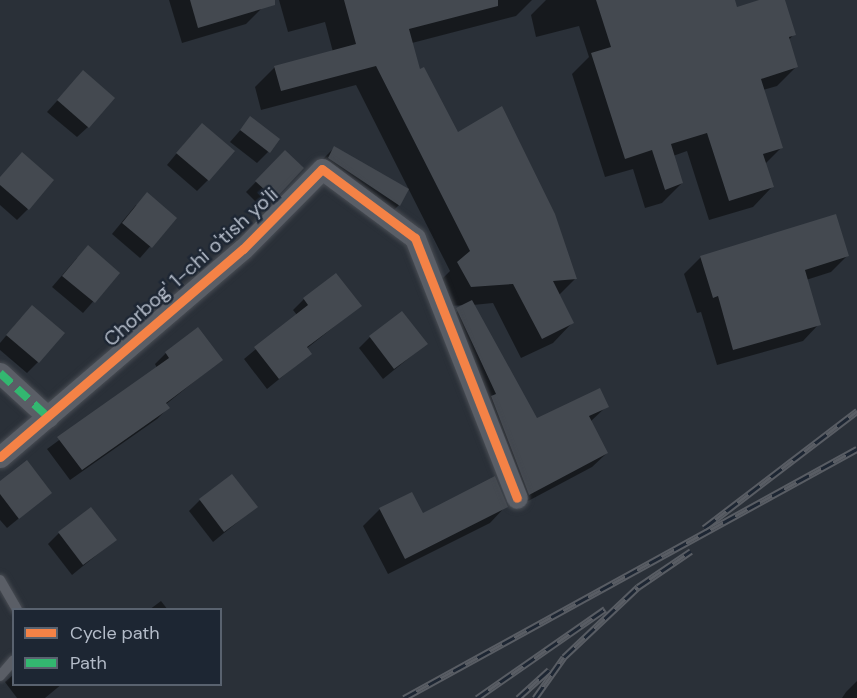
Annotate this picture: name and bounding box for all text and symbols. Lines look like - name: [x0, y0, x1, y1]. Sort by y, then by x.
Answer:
- street label: Chorbog' 1-chi o'tish yo'li: [99, 182, 283, 352]
- legend: [12, 608, 222, 686]
- text: Cycle path: [70, 621, 160, 645]
- text: Path: [70, 651, 107, 675]

